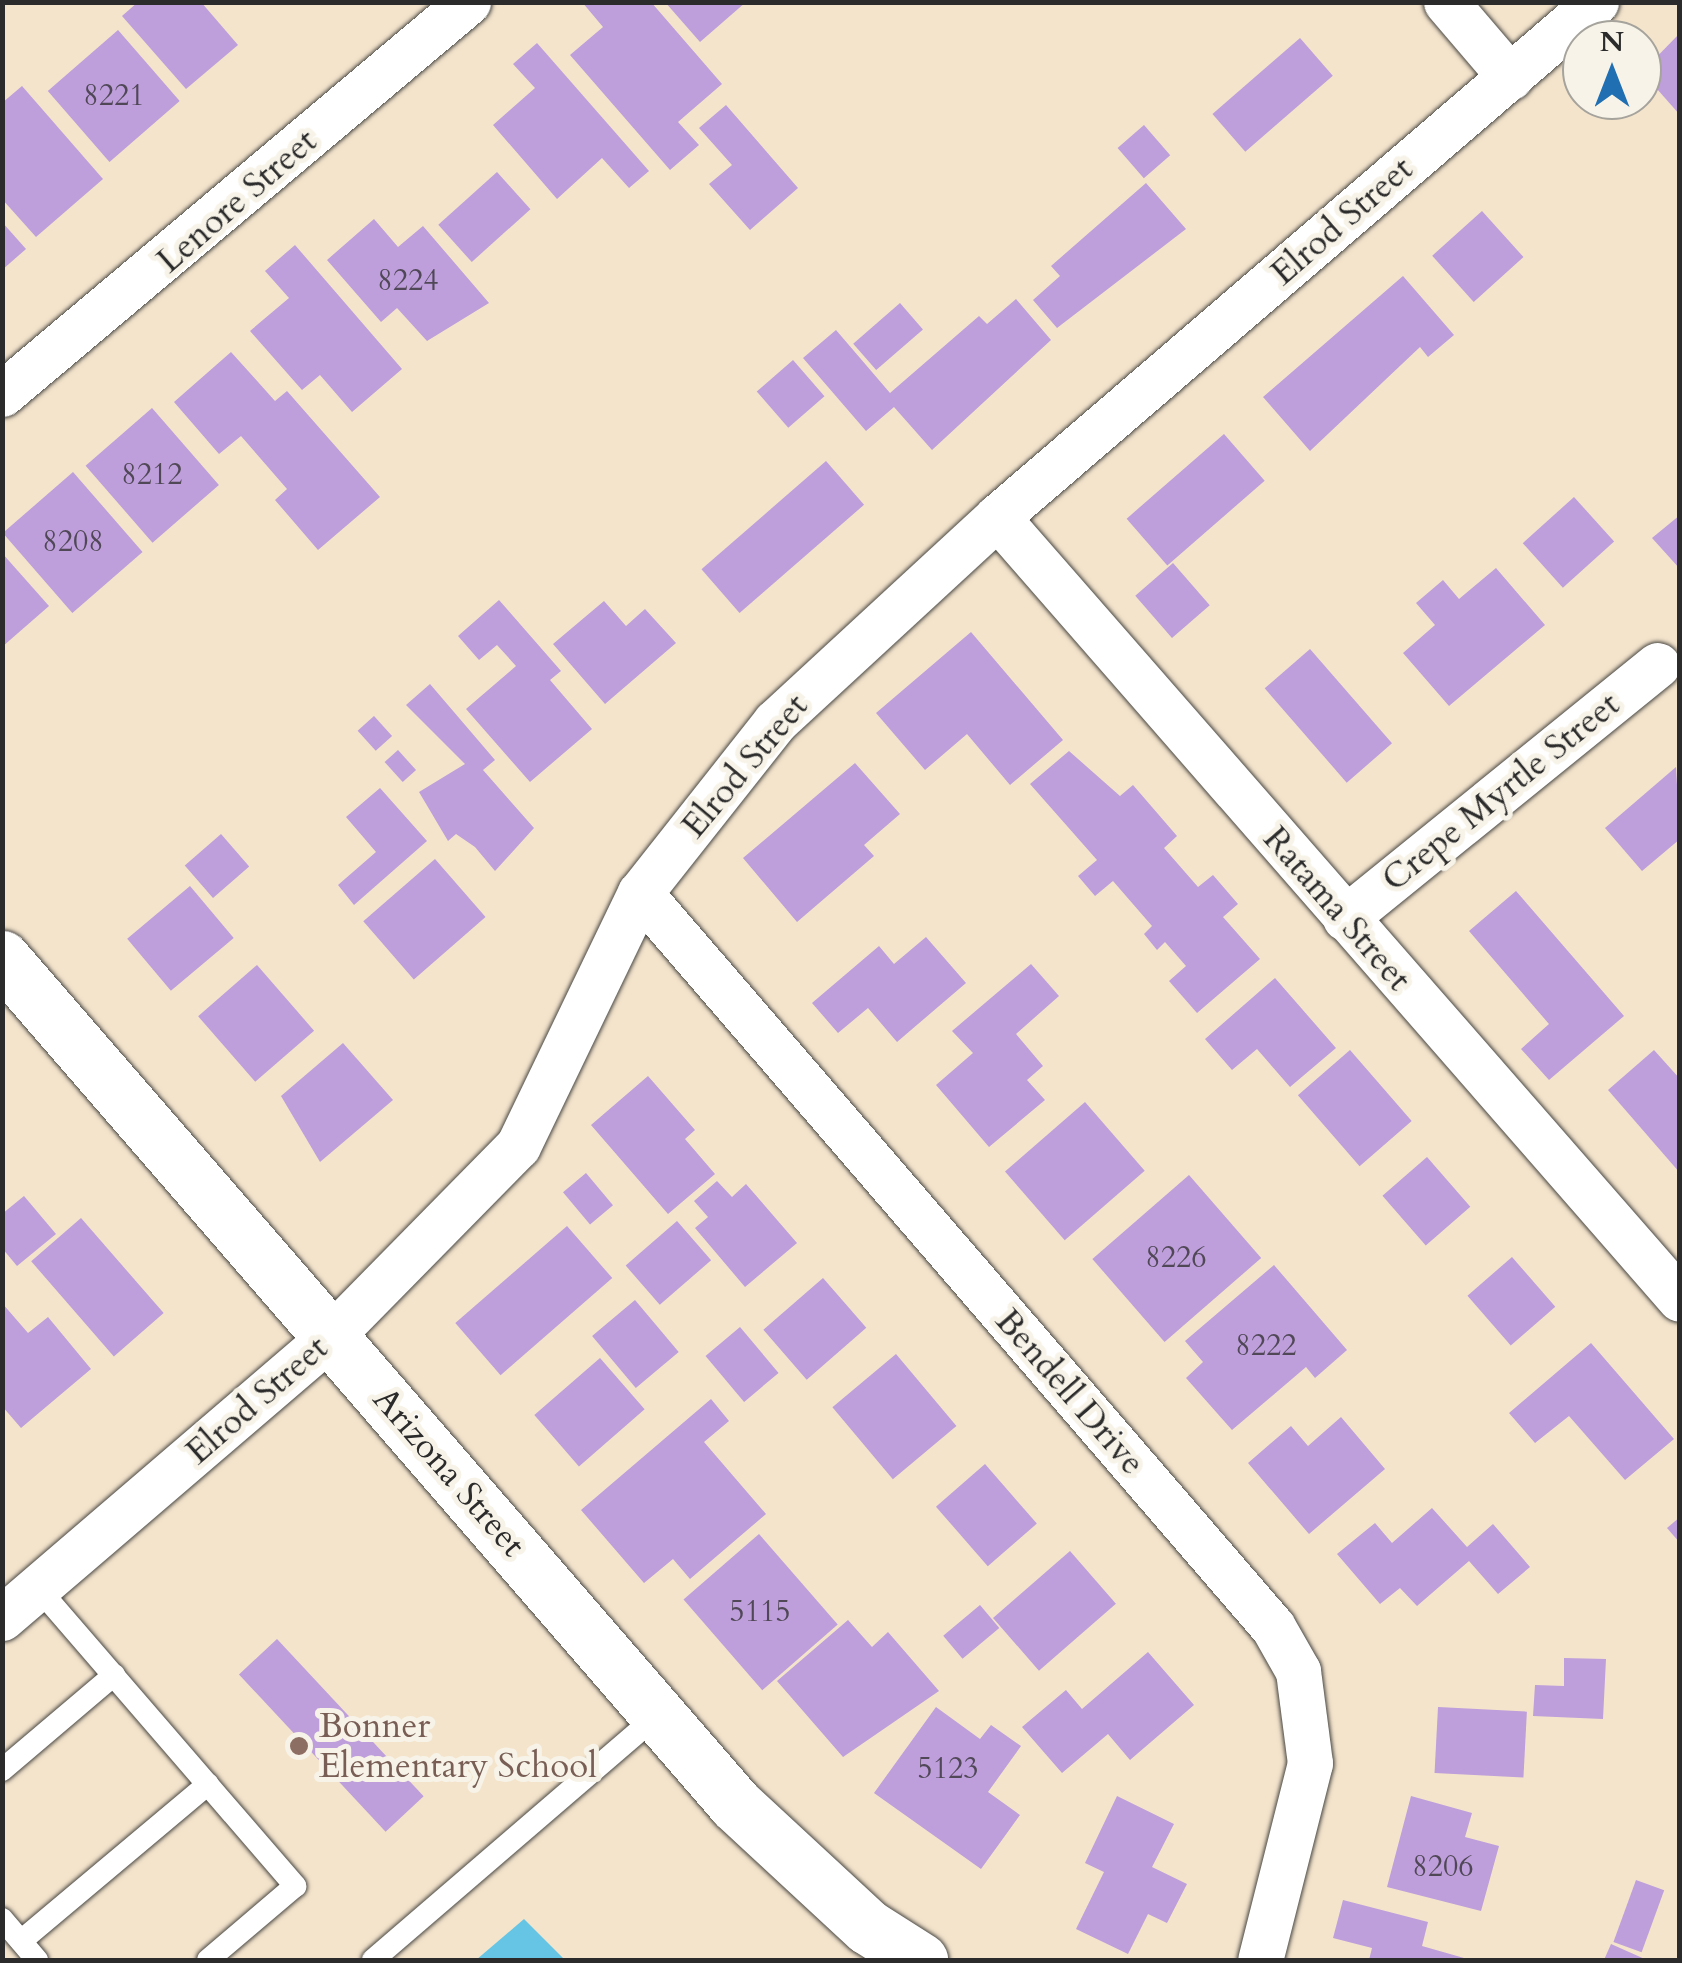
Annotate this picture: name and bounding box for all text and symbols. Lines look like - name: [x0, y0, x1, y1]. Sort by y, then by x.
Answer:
- north arrow: [1562, 20, 1662, 120]
- text: N: [1600, 23, 1624, 61]
- house number: 8221: [83, 78, 145, 114]
- street label: Lenore Street: [148, 120, 326, 282]
- street label: Elrod Street: [1262, 148, 1422, 294]
- house number: 8224: [377, 263, 439, 299]
- house number: 8212: [121, 457, 183, 493]
- house number: 8208: [42, 524, 104, 560]
- street label: Crepe Myrtle Street: [1374, 683, 1628, 901]
- street label: Elrod Street: [673, 686, 817, 846]
- street label: Ratama Street: [1254, 818, 1420, 1000]
- house number: 8226: [1145, 1240, 1207, 1276]
- street label: Bendell Drive: [987, 1301, 1153, 1483]
- street label: Elrod Street: [177, 1327, 337, 1473]
- house number: 8222: [1235, 1328, 1297, 1364]
- street label: Arizona Street: [364, 1379, 534, 1565]
- house number: 5115: [729, 1594, 791, 1630]
- place label: Bonner Elementary School: [319, 1705, 597, 1787]
- marker: Bonner Elementary School: [288, 1735, 310, 1757]
- house number: 5123: [917, 1751, 979, 1787]
- house number: 8206: [1412, 1849, 1474, 1885]

